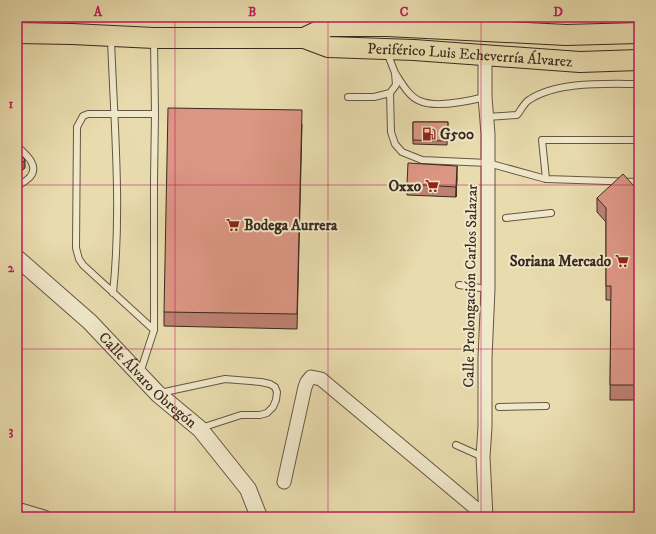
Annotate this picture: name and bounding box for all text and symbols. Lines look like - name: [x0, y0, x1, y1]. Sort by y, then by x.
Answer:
- text: A: [93, 4, 103, 20]
- text: B: [248, 4, 256, 20]
- text: C: [400, 4, 409, 20]
- text: D: [553, 4, 563, 20]
- street label: Periférico Luis Echeverría Álvarez: [367, 39, 574, 71]
- text: 1: [9, 96, 14, 112]
- place label: G500: [440, 125, 474, 144]
- fuel station icon: G500: [421, 126, 437, 142]
- place label: Oxxo: [388, 177, 422, 196]
- supermarket icon: Oxxo: [424, 178, 440, 194]
- street label: Calle Prolongación Carlos Salazar: [459, 184, 482, 388]
- place label: Bodega Aurrera: [244, 216, 338, 235]
- supermarket icon: Bodega Aurrera: [225, 217, 241, 233]
- place label: Soriana Mercado: [510, 252, 612, 271]
- supermarket icon: Soriana Mercado: [614, 253, 630, 269]
- text: 2: [8, 260, 15, 276]
- street label: Calle Álvaro Obregón: [94, 328, 201, 432]
- text: 3: [9, 423, 14, 439]

